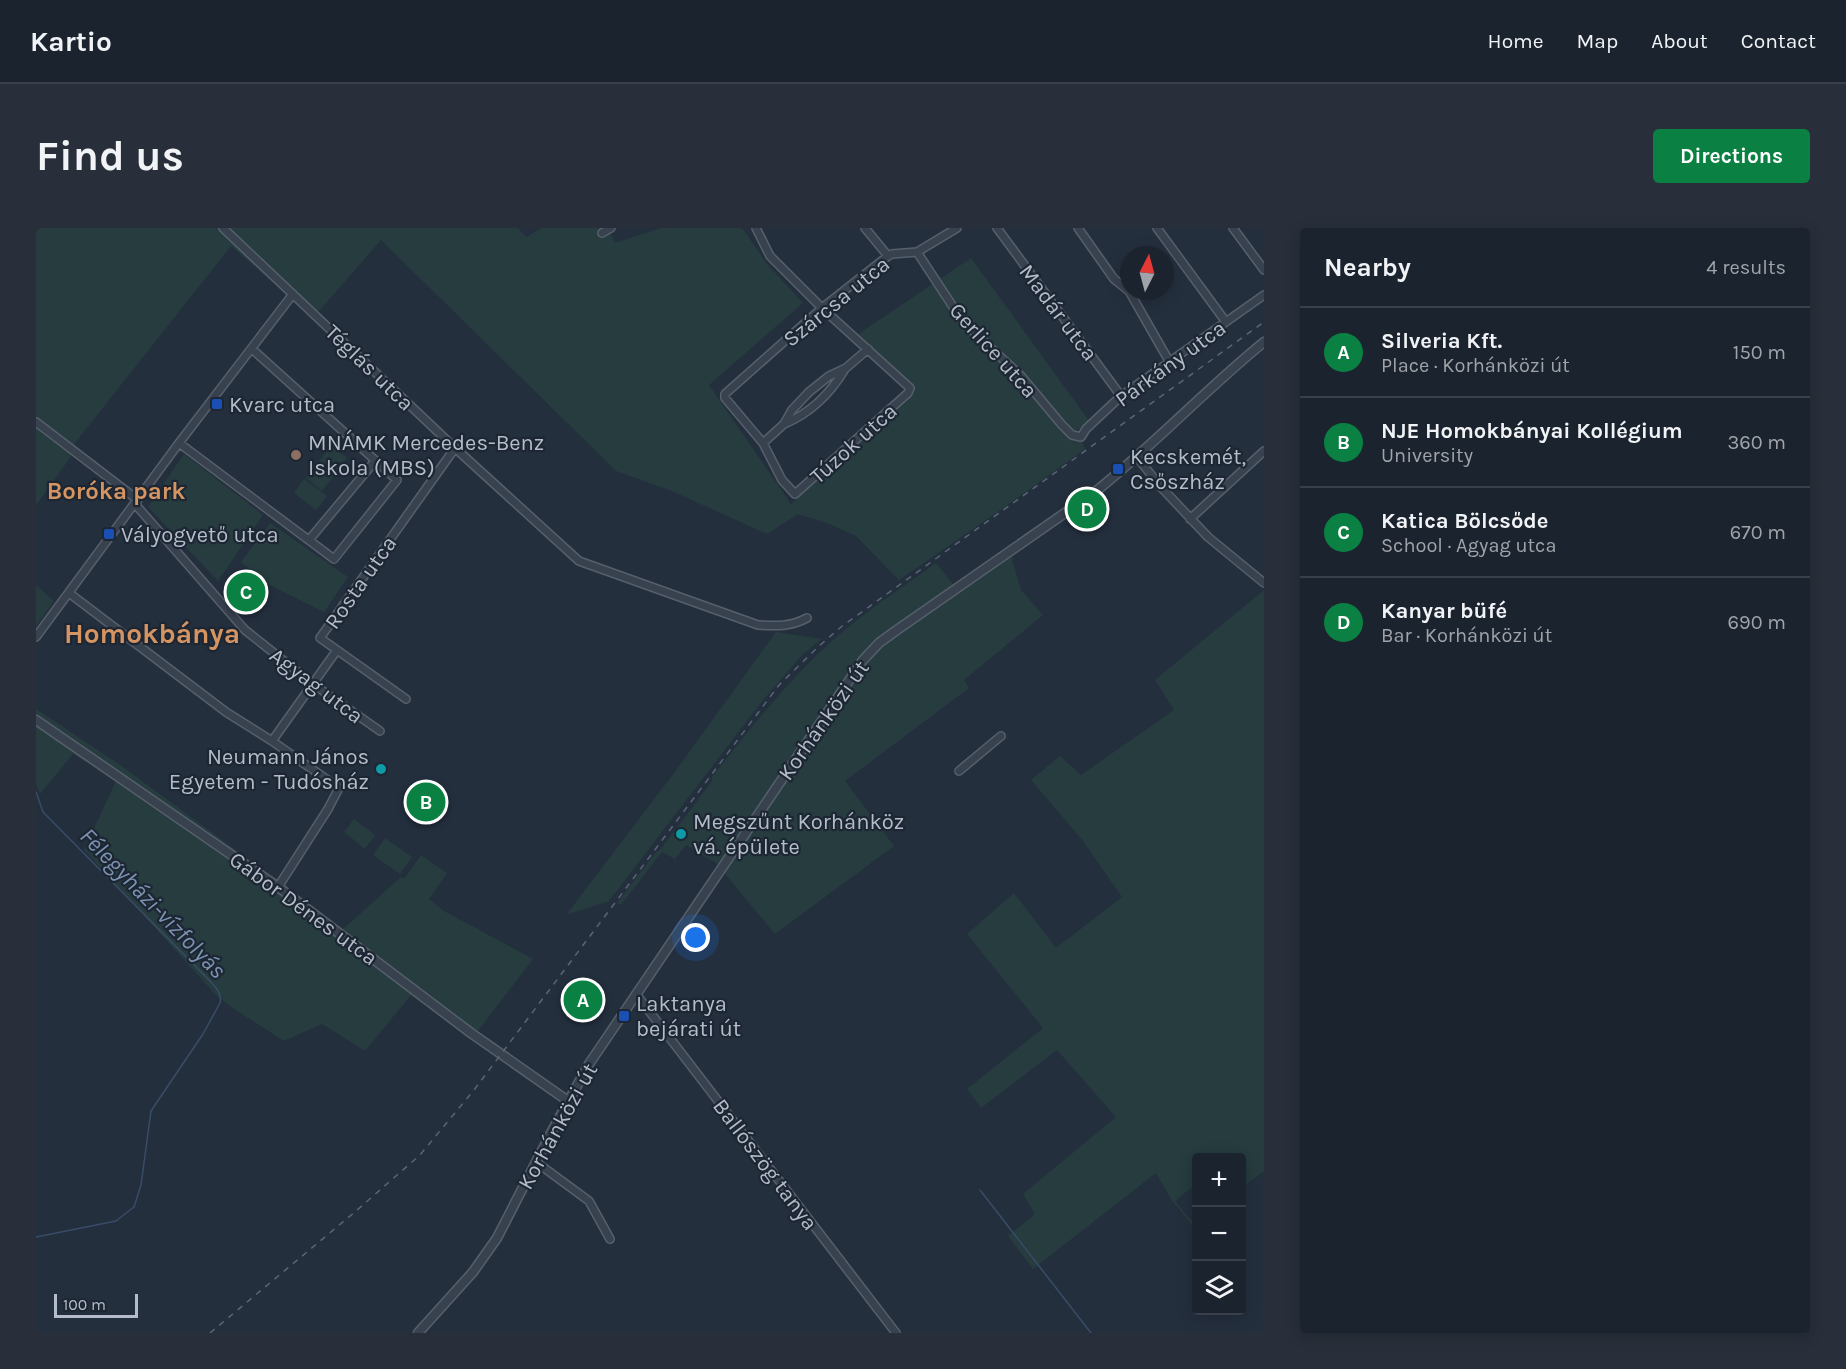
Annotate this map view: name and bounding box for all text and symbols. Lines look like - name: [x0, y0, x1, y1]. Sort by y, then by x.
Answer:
- text: Kartio: [30, 25, 112, 58]
- text: Home: [1488, 29, 1544, 53]
- text: Map: [1577, 29, 1618, 53]
- text: About: [1651, 29, 1708, 53]
- text: Contact: [1741, 29, 1816, 53]
- button: Directions: [1653, 129, 1810, 183]
- text: Find us: [36, 131, 184, 181]
- north arrow: [1120, 246, 1174, 300]
- street label: Szárcsa utca: [778, 251, 895, 353]
- text: Nearby: [1324, 252, 1411, 283]
- text: 4 results: [1706, 256, 1786, 279]
- street label: Madár utca: [1013, 259, 1103, 366]
- street label: Gerlice utca: [944, 298, 1043, 404]
- street label: Párkány utca: [1110, 315, 1231, 413]
- street label: Téglás utca: [320, 319, 419, 416]
- text: Silveria Kft.: [1381, 328, 1502, 354]
- text: A: [1337, 341, 1350, 364]
- text: 150 m: [1733, 341, 1786, 364]
- text: Place · Korhánközi út: [1381, 354, 1570, 377]
- place label: Kvarc utca: [229, 392, 335, 418]
- marker: Kvarc utca: [210, 397, 224, 411]
- street label: Túzok utca: [805, 398, 902, 490]
- text: NJE Homokbányai Kollégium: [1381, 418, 1683, 444]
- place label: MNÁMK Mercedes-Benz Iskola (MBS): [308, 429, 544, 481]
- text: B: [1337, 431, 1350, 454]
- text: 360 m: [1727, 431, 1786, 454]
- place label: Kecskemét, Csőszház: [1130, 444, 1246, 495]
- text: University: [1381, 444, 1473, 467]
- marker: MNÁMK Mercedes-Benz Iskola (MBS): [289, 448, 303, 462]
- marker: Kecskemét, Csőszház: [1111, 462, 1125, 476]
- district label: Boróka park: [47, 477, 185, 505]
- pin: D: [1068, 486, 1106, 532]
- text: Katica Bölcsőde: [1381, 508, 1549, 534]
- text: C: [1337, 521, 1350, 544]
- text: 670 m: [1730, 521, 1786, 544]
- place label: Vályogvető utca: [121, 522, 279, 548]
- marker: Vályogvető utca: [102, 527, 116, 541]
- street label: Rosta utca: [319, 531, 402, 634]
- text: School · Agyag utca: [1381, 534, 1556, 557]
- pin: C: [226, 570, 266, 614]
- text: Kanyar büfé: [1381, 598, 1507, 624]
- text: D: [1337, 611, 1350, 634]
- text: 690 m: [1728, 611, 1786, 634]
- district label: Homokbánya: [64, 617, 240, 650]
- text: Bar · Korhánközi út: [1381, 624, 1552, 647]
- street label: Agyag utca: [264, 642, 368, 729]
- street label: Korhánközi út: [773, 656, 875, 785]
- place label: Neumann János Egyetem - Tudósház: [169, 744, 369, 795]
- marker: Neumann János Egyetem - Tudósház: [374, 762, 388, 776]
- pin: B: [406, 780, 446, 824]
- place label: Megszűnt Korhánköz vá. épülete: [693, 809, 904, 860]
- water label: Félegyházi-vízfolyás: [74, 822, 232, 984]
- marker: Megszűnt Korhánköz vá. épülete: [674, 827, 688, 841]
- street label: Gábor Dénes utca: [224, 846, 383, 971]
- your location: [681, 923, 710, 952]
- pin: A: [564, 978, 602, 1022]
- place label: Laktanya bejárati út: [636, 991, 741, 1042]
- marker: Laktanya bejárati út: [617, 1009, 631, 1023]
- street label: Korhánközi út: [513, 1059, 603, 1194]
- street label: Ballószög tanya: [707, 1094, 823, 1235]
- map controls: [1192, 1153, 1246, 1315]
- button: +: [1192, 1153, 1246, 1207]
- button: −: [1192, 1207, 1246, 1261]
- button: layers: [1192, 1261, 1246, 1315]
- scale bar: [54, 1291, 138, 1318]
- text: 100 m: [63, 1295, 106, 1314]

